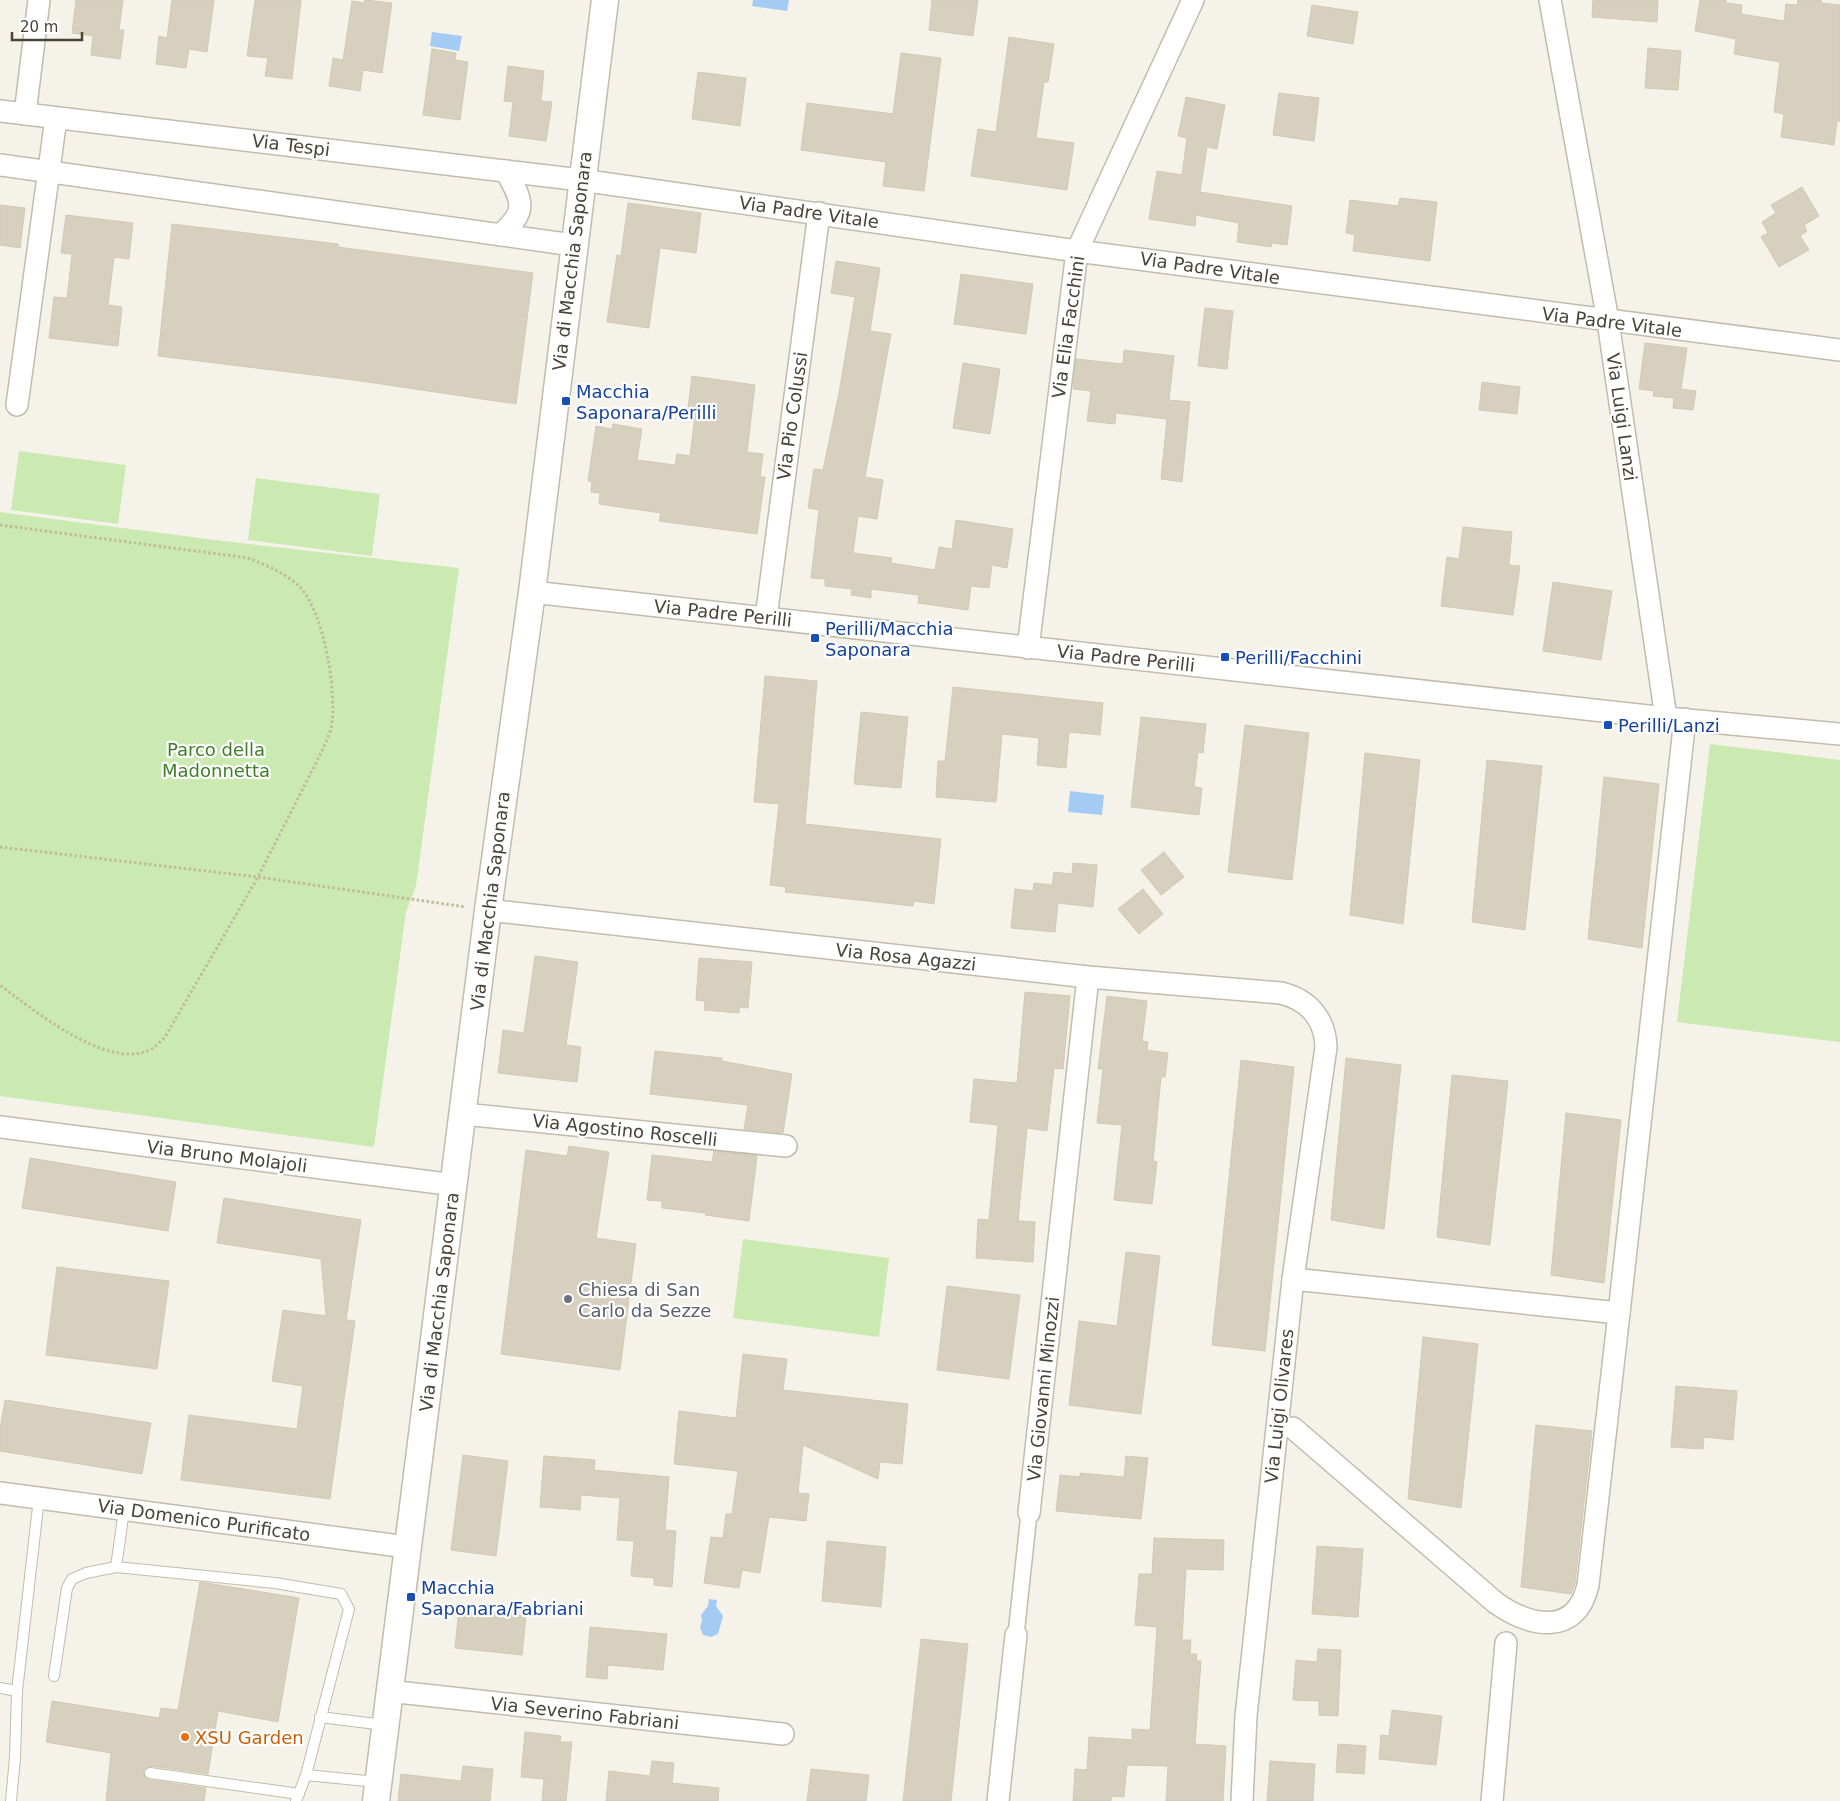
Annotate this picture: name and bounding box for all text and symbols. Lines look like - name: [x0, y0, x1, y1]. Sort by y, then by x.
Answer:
- scale bar: [12, 10, 82, 42]
- text: 20 m: [20, 18, 58, 36]
- street label: Via Tespi: [251, 130, 331, 160]
- street label: Via di Macchia Saponara: [548, 150, 596, 372]
- street label: Via Padre Vitale: [738, 192, 880, 232]
- street label: Via Padre Vitale: [1139, 248, 1281, 288]
- street label: Via Elia Facchini: [1048, 254, 1088, 400]
- street label: Via Padre Vitale: [1541, 303, 1683, 341]
- street label: Via Pio Colussi: [773, 350, 811, 482]
- street label: Via Luigi Lanzi: [1603, 352, 1641, 482]
- place label: Macchia Saponara/Perilli: [576, 381, 717, 423]
- marker: Macchia Saponara/Perilli: [560, 395, 572, 407]
- street label: Via Padre Perilli: [653, 595, 793, 631]
- place label: Perilli/Macchia Saponara: [825, 618, 954, 660]
- marker: Perilli/Macchia Saponara: [809, 632, 821, 644]
- street label: Via Padre Perilli: [1056, 640, 1196, 676]
- place label: Perilli/Facchini: [1235, 647, 1362, 668]
- marker: Perilli/Facchini: [1219, 651, 1231, 663]
- place label: Perilli/Lanzi: [1618, 715, 1720, 736]
- marker: Perilli/Lanzi: [1602, 719, 1614, 731]
- park label: Parco della Madonnetta: [162, 739, 270, 781]
- street label: Via di Macchia Saponara: [466, 790, 514, 1012]
- street label: Via Rosa Agazzi: [835, 939, 977, 975]
- street label: Via Agostino Roscelli: [531, 1110, 719, 1150]
- street label: Via Bruno Molajoli: [146, 1136, 308, 1176]
- street label: Via di Macchia Saponara: [415, 1191, 463, 1413]
- place label: Chiesa di San Carlo da Sezze: [578, 1279, 711, 1321]
- marker: Chiesa di San Carlo da Sezze: [562, 1293, 574, 1305]
- street label: Via Giovanni Minozzi: [1023, 1296, 1063, 1482]
- street label: Via Luigi Olivares: [1260, 1328, 1298, 1484]
- street label: Via Domenico Purificato: [96, 1495, 312, 1545]
- place label: Macchia Saponara/Fabriani: [421, 1577, 584, 1619]
- marker: Macchia Saponara/Fabriani: [405, 1591, 417, 1603]
- street label: Via Severino Fabriani: [490, 1693, 680, 1733]
- place label: XSU Garden: [195, 1727, 304, 1748]
- marker: XSU Garden: [179, 1731, 191, 1743]

